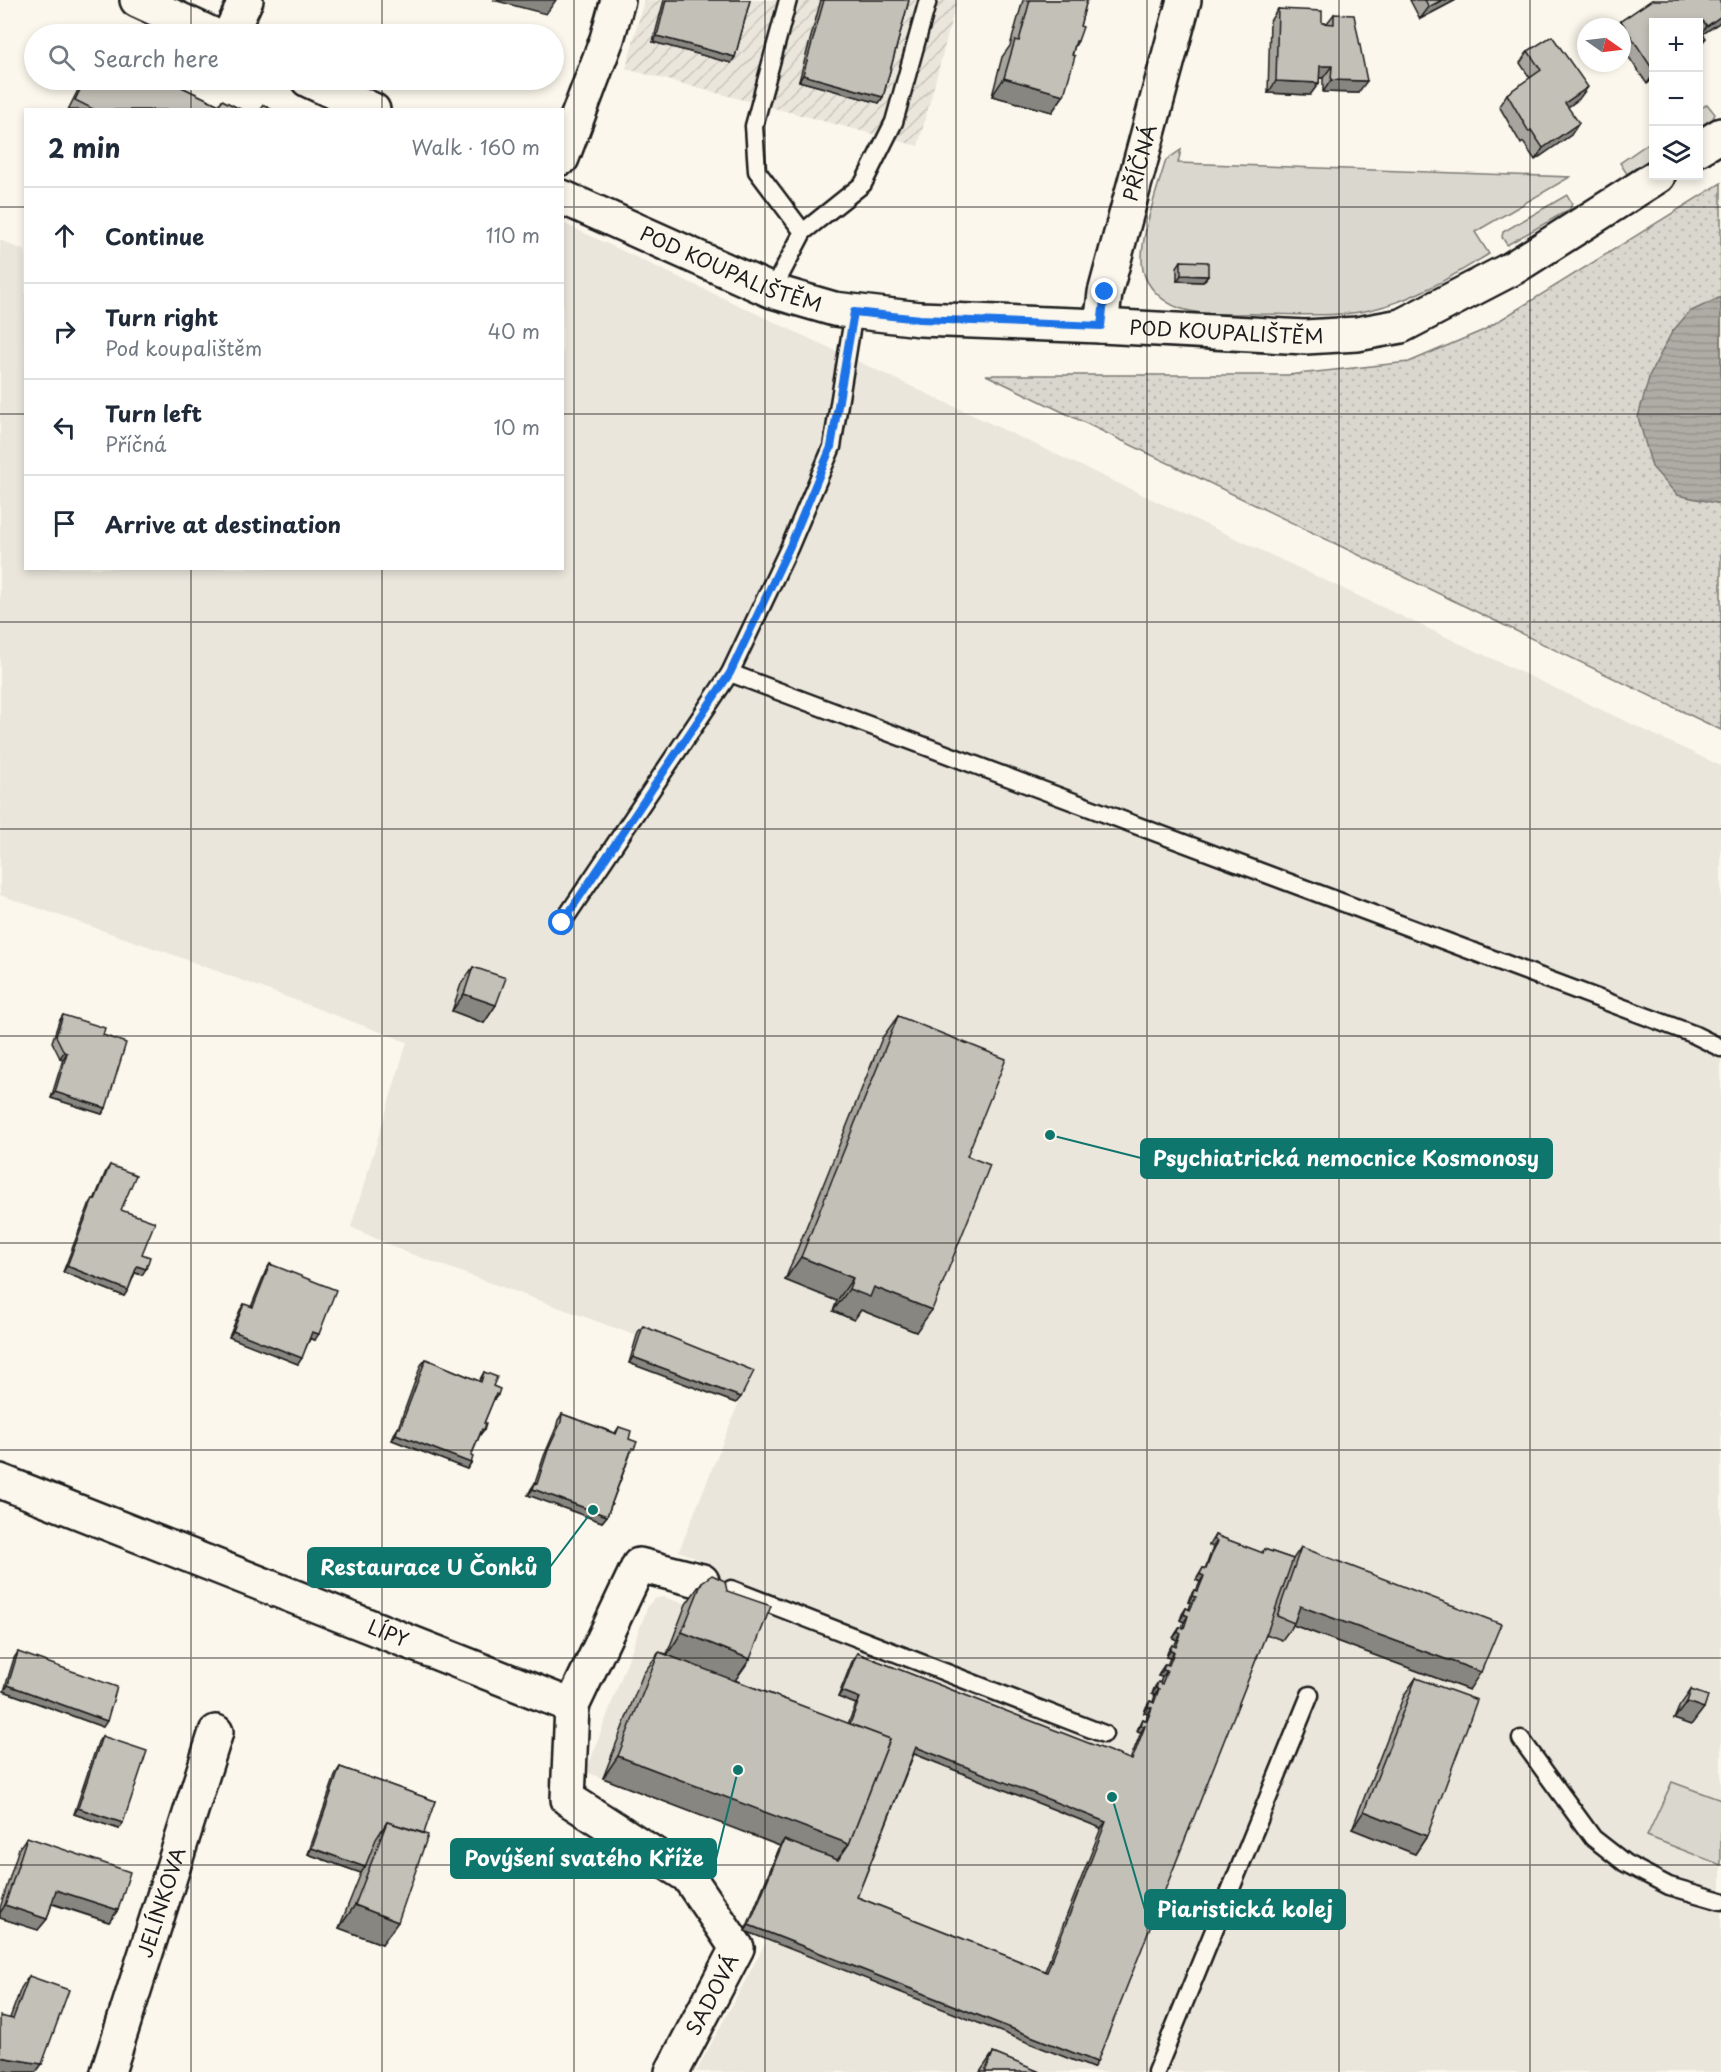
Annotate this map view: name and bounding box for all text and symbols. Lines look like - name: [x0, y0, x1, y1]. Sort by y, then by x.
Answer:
- north arrow: [1577, 18, 1631, 72]
- map controls: [1649, 18, 1703, 180]
- button: +: [1649, 18, 1703, 72]
- search box: [24, 24, 564, 90]
- icon: search: [45, 41, 78, 74]
- text: Search here: [93, 41, 219, 74]
- button: −: [1649, 72, 1703, 126]
- street label: PŘÍČNÁ: [1114, 121, 1164, 204]
- button: layers: [1649, 126, 1703, 180]
- text: 2 min: [48, 128, 121, 167]
- text: Walk · 160 m: [412, 132, 540, 162]
- street label: POD KOUPALIŠTĚM: [636, 218, 826, 319]
- icon: ahead: [48, 219, 81, 252]
- text: Continue: [105, 219, 204, 252]
- text: 110 m: [486, 220, 540, 250]
- route end: [1091, 278, 1117, 304]
- text: Turn right: [105, 300, 218, 333]
- street label: POD KOUPALIŠTĚM: [1129, 312, 1324, 351]
- icon: right: [48, 315, 81, 348]
- text: 40 m: [488, 316, 540, 346]
- text: Pod koupalištěm: [105, 333, 262, 363]
- text: Turn left: [105, 396, 202, 429]
- icon: left: [48, 411, 81, 444]
- text: 10 m: [493, 412, 540, 442]
- text: Příčná: [105, 429, 167, 459]
- icon: arrive: [48, 507, 81, 540]
- text: Arrive at destination: [105, 507, 341, 540]
- route start: [548, 909, 574, 935]
- callout: Psychiatrická nemocnice Kosmonosy: [1141, 1139, 1552, 1178]
- text: Psychiatrická nemocnice Kosmonosy: [1153, 1141, 1539, 1173]
- callout: Restaurace U Čonků: [308, 1548, 550, 1587]
- text: Restaurace U Čonků: [320, 1550, 538, 1582]
- street label: LÍPY: [364, 1611, 413, 1654]
- callout: Povýšení svatého Kříže: [451, 1839, 716, 1878]
- text: Povýšení svatého Kříže: [464, 1841, 704, 1873]
- street label: JELÍNKOVA: [129, 1843, 193, 1961]
- callout: Piaristická kolej: [1145, 1890, 1345, 1929]
- text: Piaristická kolej: [1157, 1892, 1333, 1924]
- street label: SADOVÁ: [678, 1948, 745, 2041]

